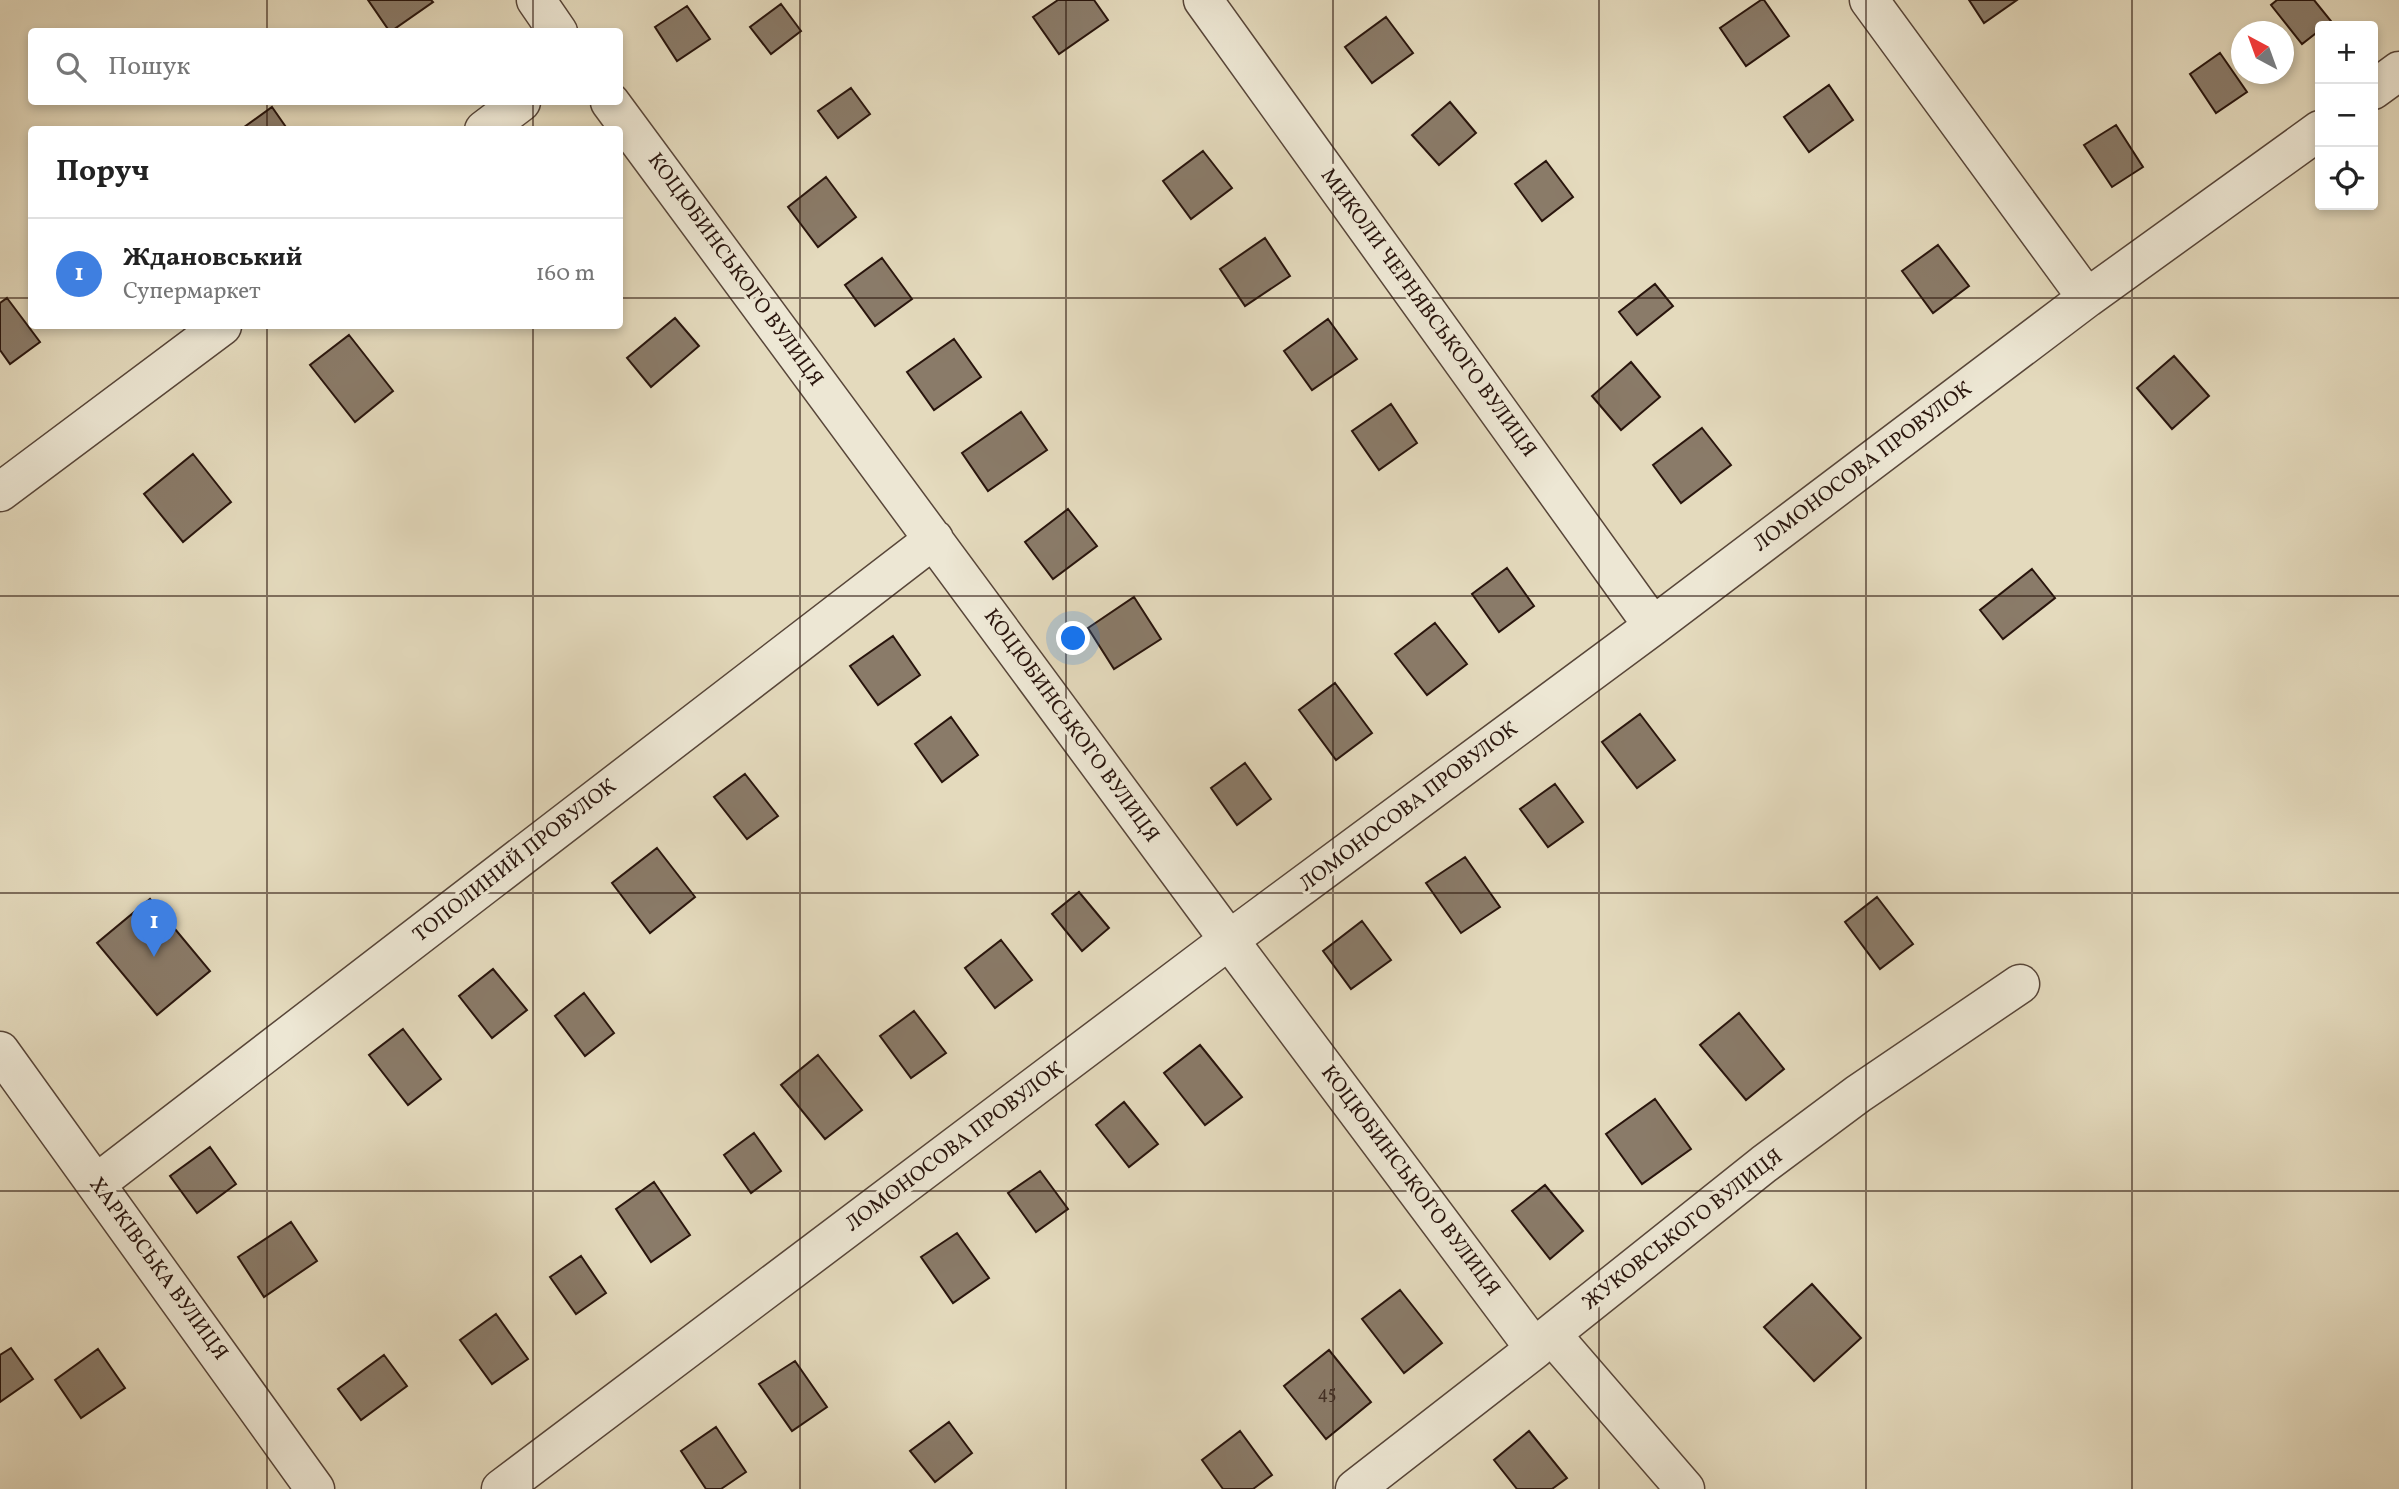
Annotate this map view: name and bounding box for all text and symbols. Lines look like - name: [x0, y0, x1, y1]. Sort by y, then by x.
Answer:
- north arrow: [2231, 21, 2294, 84]
- map controls: [2315, 21, 2378, 210]
- button: +: [2315, 21, 2378, 84]
- search box: [28, 28, 623, 105]
- icon: search: [52, 48, 90, 86]
- text: Пошук: [108, 49, 190, 85]
- button: −: [2315, 84, 2378, 147]
- street label: КОЦЮБИНСЬКОГО ВУЛИЦЯ: [640, 147, 830, 393]
- button: locate: [2315, 147, 2378, 210]
- text: Поруч: [56, 151, 149, 193]
- street label: МИКОЛИ ЧЕРНЯВСЬКОГО ВУЛИЦЯ: [1313, 163, 1543, 463]
- text: Ждановський: [123, 240, 302, 276]
- text: 1: [74, 258, 84, 290]
- text: 160 m: [536, 258, 595, 290]
- text: Супермаркет: [123, 276, 261, 308]
- street label: ЛОМОНОСОВА ПРОВУЛОК: [1748, 375, 1978, 559]
- street label: КОЦЮБИНСЬКОГО ВУЛИЦЯ: [976, 603, 1166, 849]
- your location: [1056, 621, 1090, 655]
- street label: ЛОМОНОСОВА ПРОВУЛОК: [1294, 715, 1524, 899]
- street label: ТОПОЛИНИЙ ПРОВУЛОК: [407, 772, 623, 950]
- pin: 1: [131, 899, 177, 957]
- street label: ЛОМОНОСОВА ПРОВУЛОК: [840, 1055, 1070, 1239]
- street label: КОЦЮБИНСЬКОГО ВУЛИЦЯ: [1314, 1060, 1506, 1302]
- street label: ЖУКОВСЬКОГО ВУЛИЦЯ: [1577, 1143, 1789, 1317]
- street label: ХАРКІВСЬКА ВУЛИЦЯ: [82, 1172, 234, 1366]
- house number: 45: [1318, 1382, 1336, 1407]

